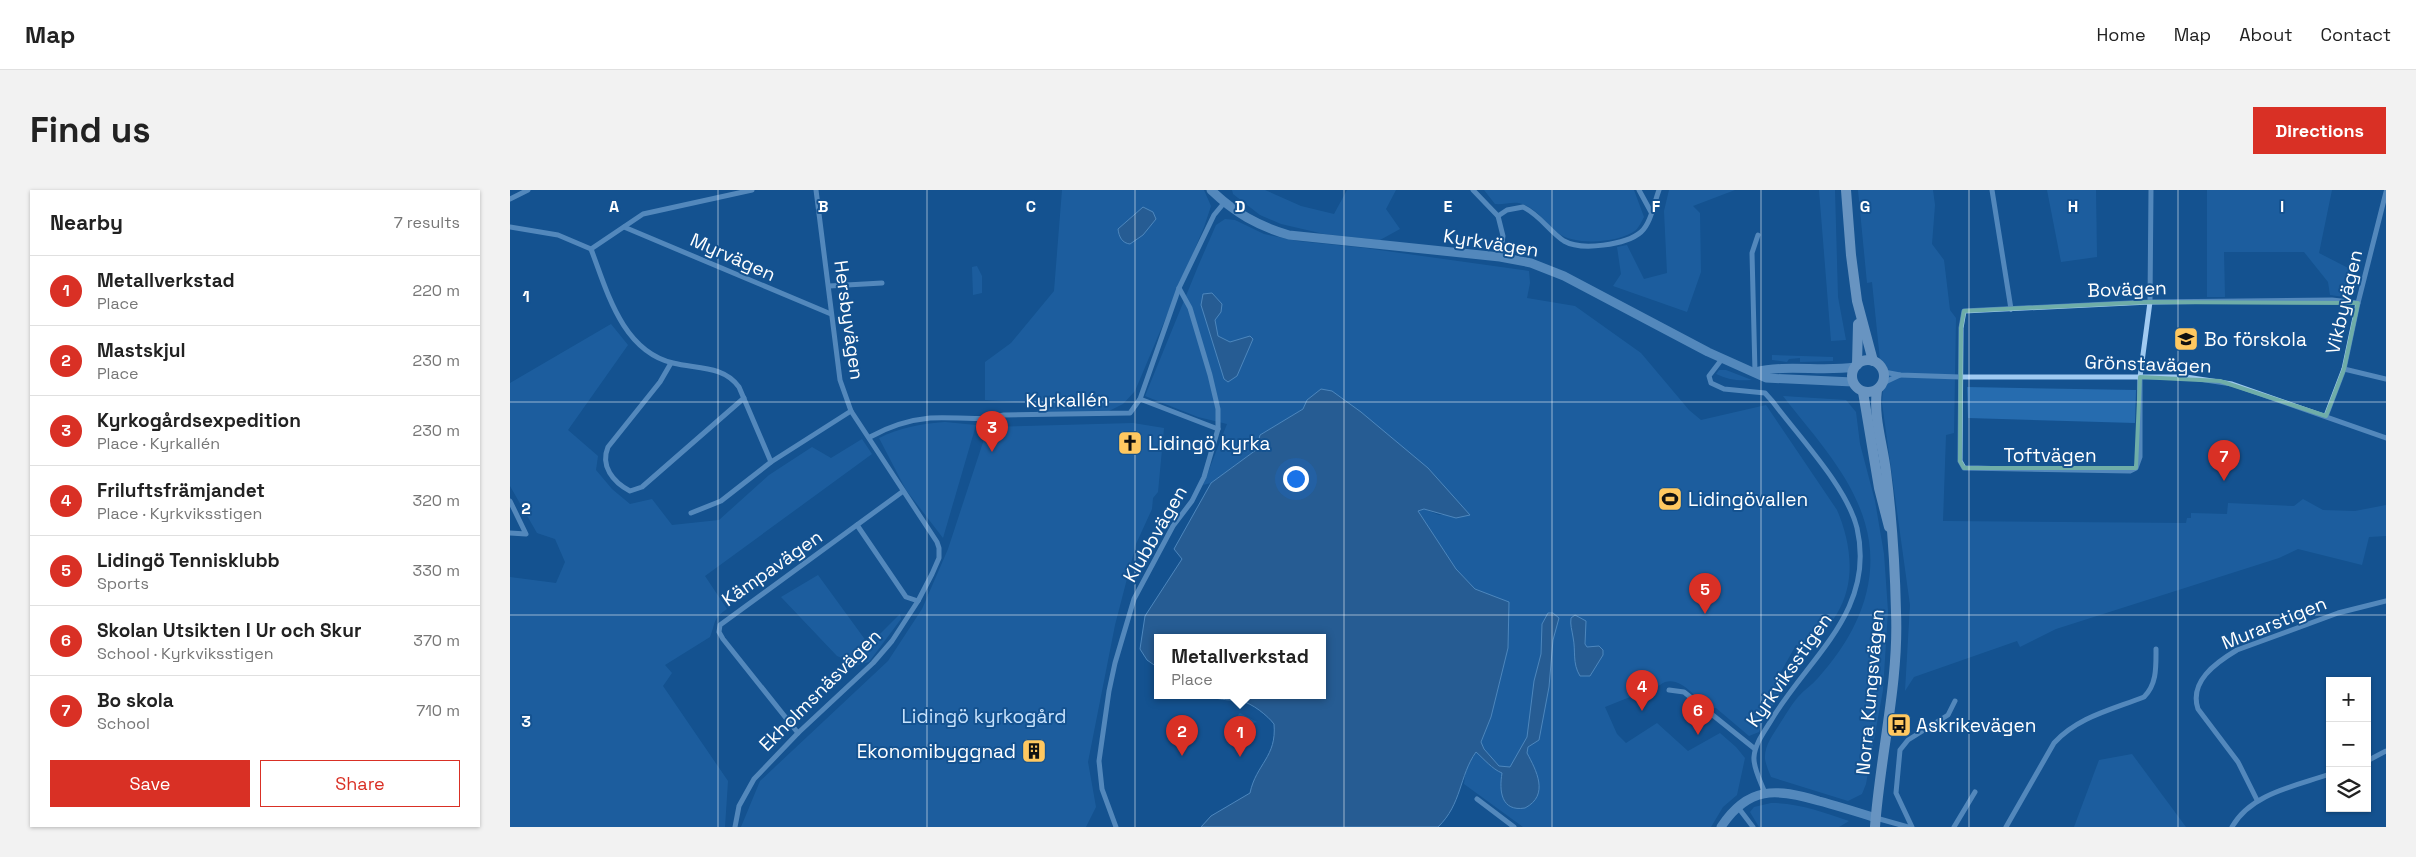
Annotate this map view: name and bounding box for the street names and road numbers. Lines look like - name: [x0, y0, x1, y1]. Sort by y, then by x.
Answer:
- street label: Kyrkvägen: [1442, 223, 1540, 263]
- street label: Myrvägen: [686, 227, 780, 287]
- street label: Vikbyvägen: [2320, 247, 2368, 357]
- street label: Hersbyvägen: [828, 259, 870, 381]
- street label: Bovägen: [2087, 275, 2167, 303]
- street label: Grönstavägen: [2084, 349, 2212, 379]
- street label: Kyrkallén: [1025, 387, 1109, 413]
- street label: Toftvägen: [2003, 443, 2097, 468]
- street label: Klubbvägen: [1117, 481, 1193, 587]
- street label: Kämpavägen: [717, 524, 827, 612]
- street label: Murarstigen: [2218, 591, 2330, 655]
- street label: Kyrkviksstigen: [1740, 608, 1838, 732]
- street label: Norra Kungsvägen: [1850, 608, 1890, 776]
- street label: Ekholmsnäsvägen: [753, 623, 887, 757]

